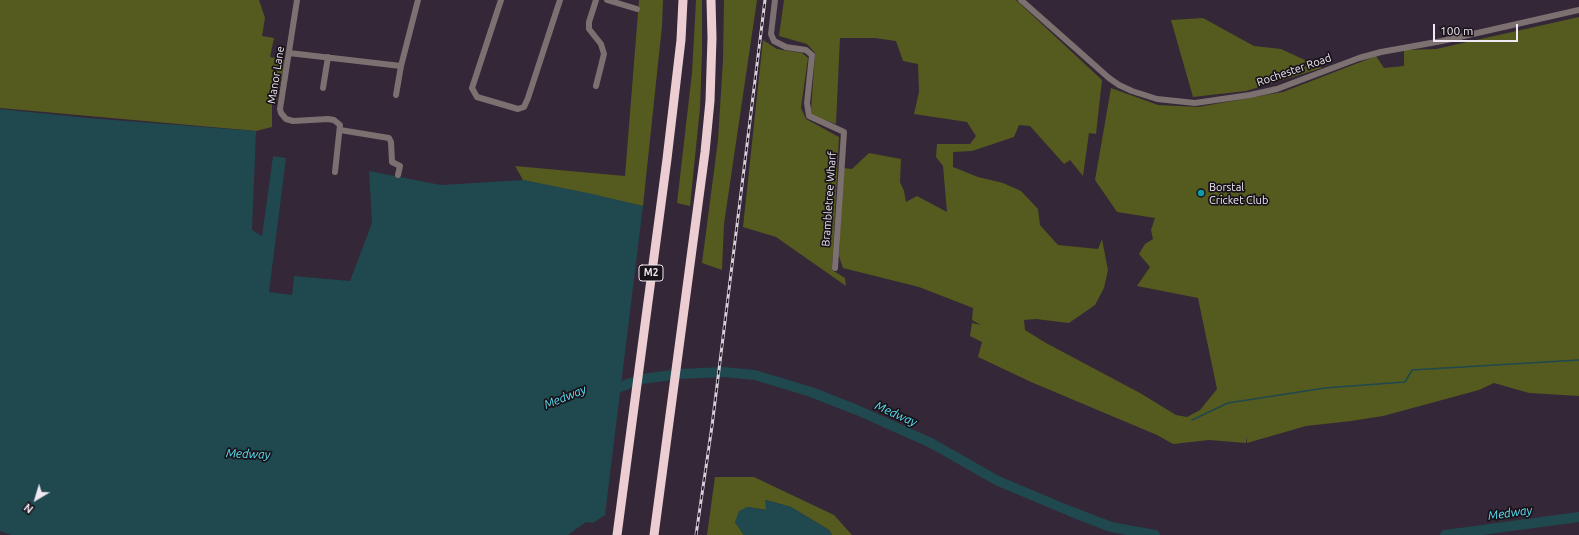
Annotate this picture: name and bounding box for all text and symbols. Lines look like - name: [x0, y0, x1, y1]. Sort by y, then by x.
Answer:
- scale bar: [1435, 16, 1520, 42]
- text: 100 m: [1440, 24, 1473, 37]
- street label: Manor Lane: [265, 45, 287, 105]
- street label: Rochester Road: [1255, 51, 1333, 89]
- street label: Brambletree Wharf: [819, 151, 839, 247]
- place label: Borstal Cricket Club: [1209, 180, 1268, 206]
- marker: Borstal Cricket Club: [1196, 188, 1206, 198]
- road number: M2: [639, 265, 663, 281]
- water label: Medway: [542, 382, 588, 412]
- water label: Medway: [873, 398, 919, 430]
- water label: Medway: [226, 446, 270, 462]
- north arrow: [16, 479, 56, 519]
- text: N: [22, 501, 36, 516]
- water label: Medway: [1487, 503, 1533, 523]

